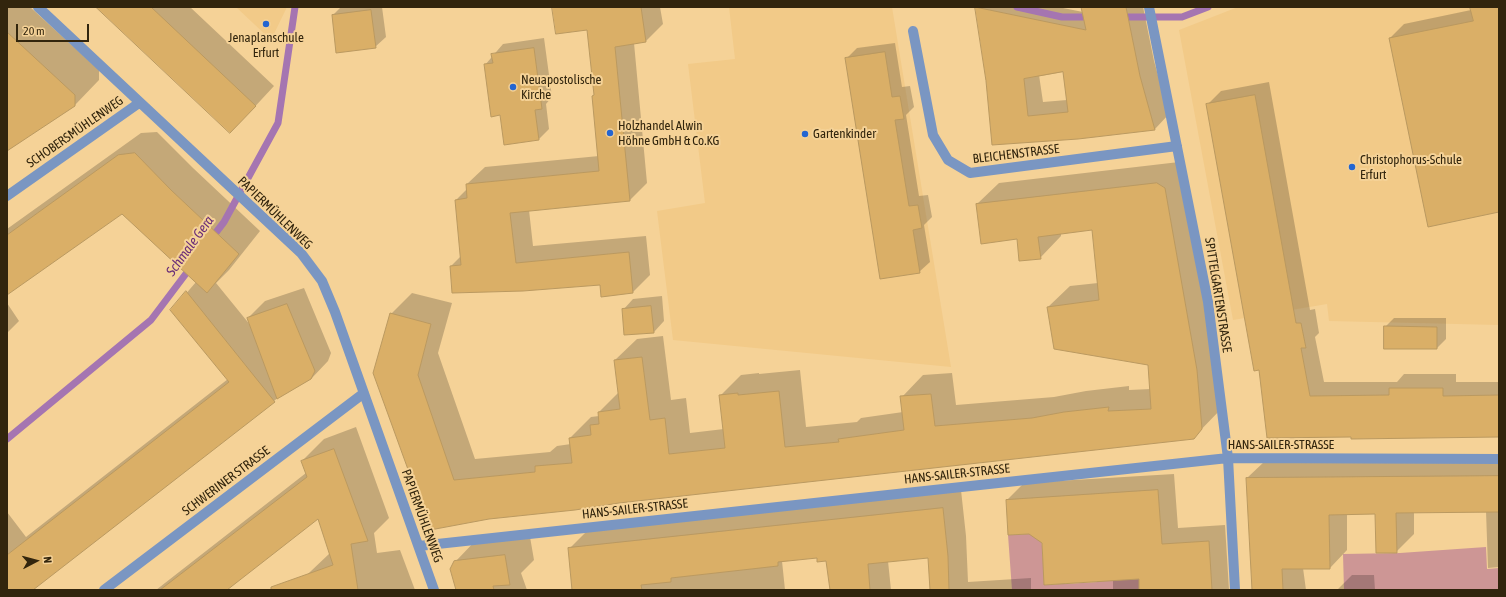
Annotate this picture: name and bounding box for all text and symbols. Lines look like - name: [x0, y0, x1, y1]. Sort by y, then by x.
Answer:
- scale bar: [18, 16, 91, 42]
- marker: Jenaplanschule Erfurt: [261, 19, 271, 29]
- text: 20 m: [23, 24, 45, 38]
- place label: Jenaplanschule Erfurt: [228, 30, 304, 61]
- place label: Neuapostolische Kirche: [521, 72, 602, 103]
- marker: Neuapostolische Kirche: [508, 82, 518, 92]
- street label: SCHOBERSMÜHLENWEG: [24, 93, 126, 171]
- place label: Holzhandel Alwin Höhne GmbH & Co.KG: [618, 118, 719, 149]
- place label: Gartenkinder: [813, 126, 876, 142]
- marker: Holzhandel Alwin Höhne GmbH & Co.KG: [605, 128, 615, 138]
- marker: Gartenkinder: [800, 129, 810, 139]
- street label: BLEICHENSTRASSE: [972, 141, 1060, 167]
- place label: Christophorus-Schule Erfurt: [1360, 152, 1462, 183]
- marker: Christophorus-Schule Erfurt: [1347, 162, 1357, 172]
- street label: PAPIERMÜHLENWEG: [234, 173, 316, 253]
- water label: Schmale Gera: [163, 213, 217, 279]
- street label: SPITTELGARTENSTRASSE: [1201, 236, 1235, 354]
- street label: HANS-SAILER-STRASSE: [1228, 437, 1334, 453]
- street label: SCHWERINER STRASSE: [179, 443, 273, 519]
- street label: HANS-SAILER-STRASSE: [903, 461, 1011, 487]
- street label: PAPIERMÜHLENWEG: [398, 467, 446, 565]
- street label: HANS-SAILER-STRASSE: [581, 496, 689, 522]
- north arrow: [16, 541, 56, 581]
- text: N: [42, 556, 54, 564]

